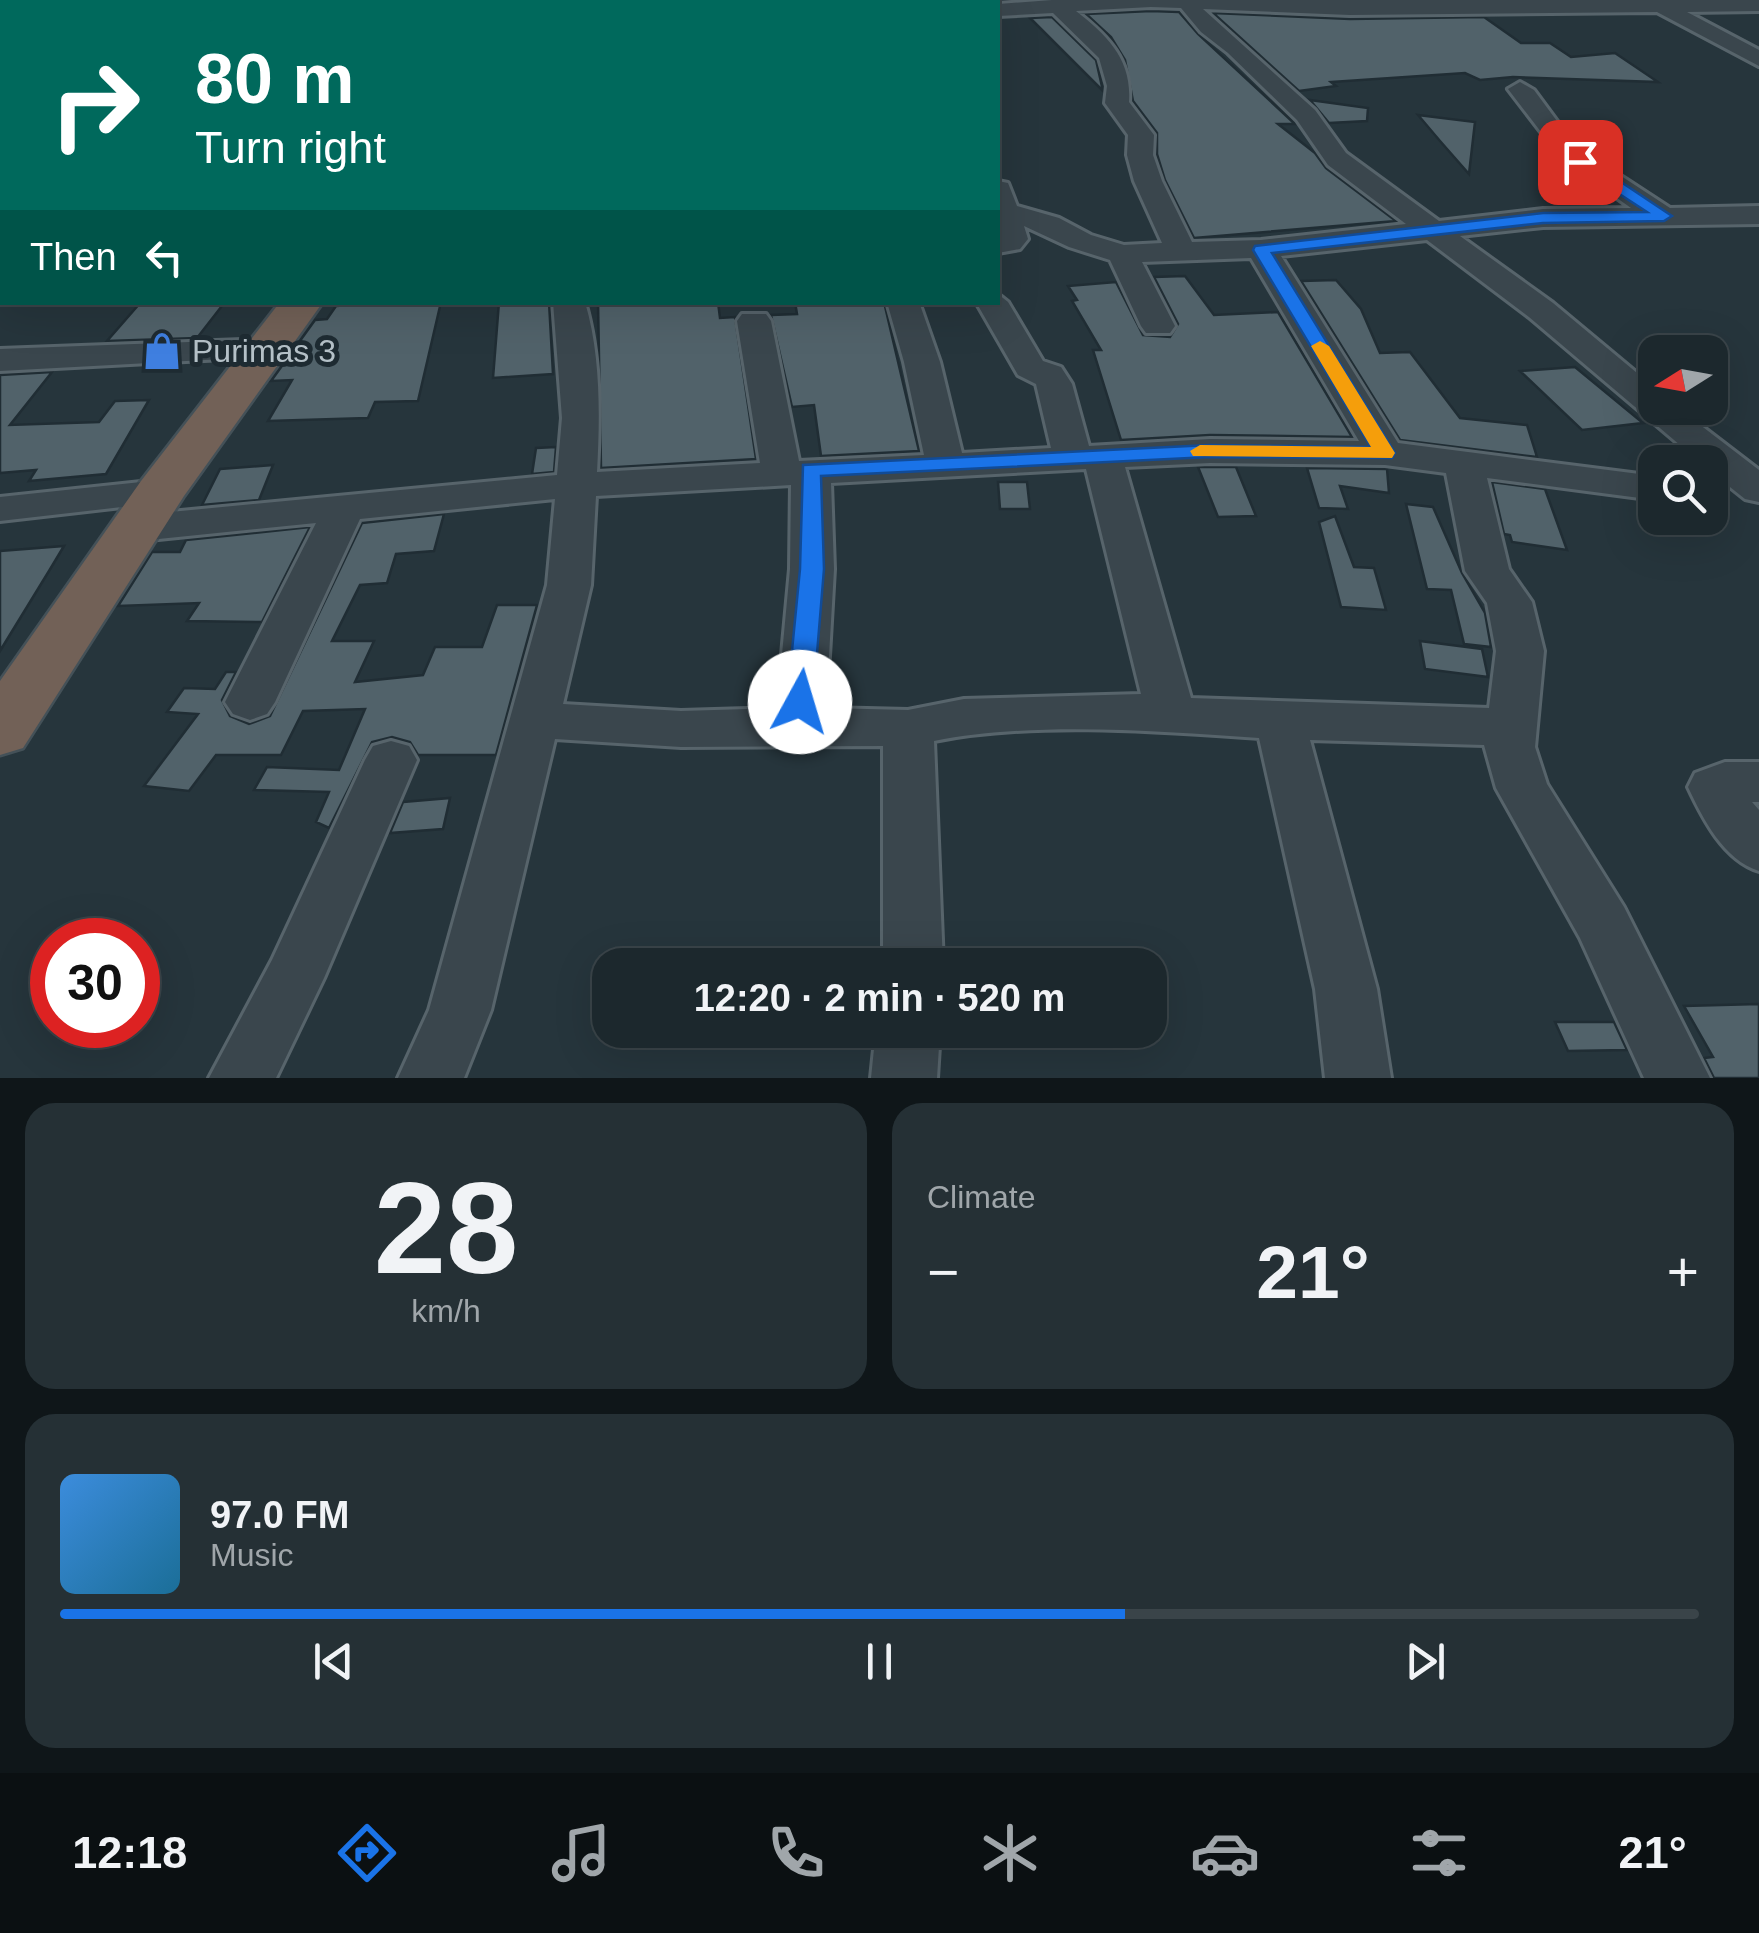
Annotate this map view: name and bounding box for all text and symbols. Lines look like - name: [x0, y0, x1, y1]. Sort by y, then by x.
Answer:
- icon: right: [30, 40, 160, 170]
- text: 80 m: [195, 40, 355, 118]
- pin: [1538, 120, 1623, 205]
- text: Turn right: [195, 122, 386, 173]
- icon: arrive: [1553, 135, 1608, 190]
- icon: left: [137, 230, 192, 285]
- text: Then: [30, 236, 117, 278]
- shop icon: Purimas 3: [141, 330, 183, 372]
- place label: Purimas 3: [192, 333, 336, 369]
- north arrow: [1638, 335, 1728, 425]
- map controls: [1638, 335, 1728, 535]
- button: search: [1638, 445, 1728, 535]
- position arrow: [748, 650, 852, 754]
- speed limit sign: 30: [30, 918, 160, 1048]
- text: 12:20 · 2 min · 520 m: [694, 977, 1065, 1019]
- text: 28: [374, 1155, 518, 1301]
- text: Climate: [927, 1179, 1035, 1215]
- text: 21°: [1256, 1230, 1370, 1314]
- text: −: [927, 1241, 959, 1303]
- text: +: [1667, 1241, 1699, 1303]
- text: km/h: [411, 1293, 481, 1329]
- text: 97.0 FM: [210, 1494, 349, 1536]
- text: Music: [210, 1537, 294, 1573]
- icon: previous: [306, 1634, 361, 1689]
- icon: pause: [852, 1634, 907, 1689]
- icon: next: [1398, 1634, 1453, 1689]
- icon: directions: [332, 1818, 402, 1888]
- icon: music: [546, 1818, 616, 1888]
- icon: phone: [761, 1818, 831, 1888]
- icon: climate: [975, 1818, 1045, 1888]
- icon: car: [1190, 1818, 1260, 1888]
- icon: filters: [1404, 1818, 1474, 1888]
- text: 12:18: [72, 1827, 187, 1878]
- text: 21°: [1619, 1827, 1687, 1878]

